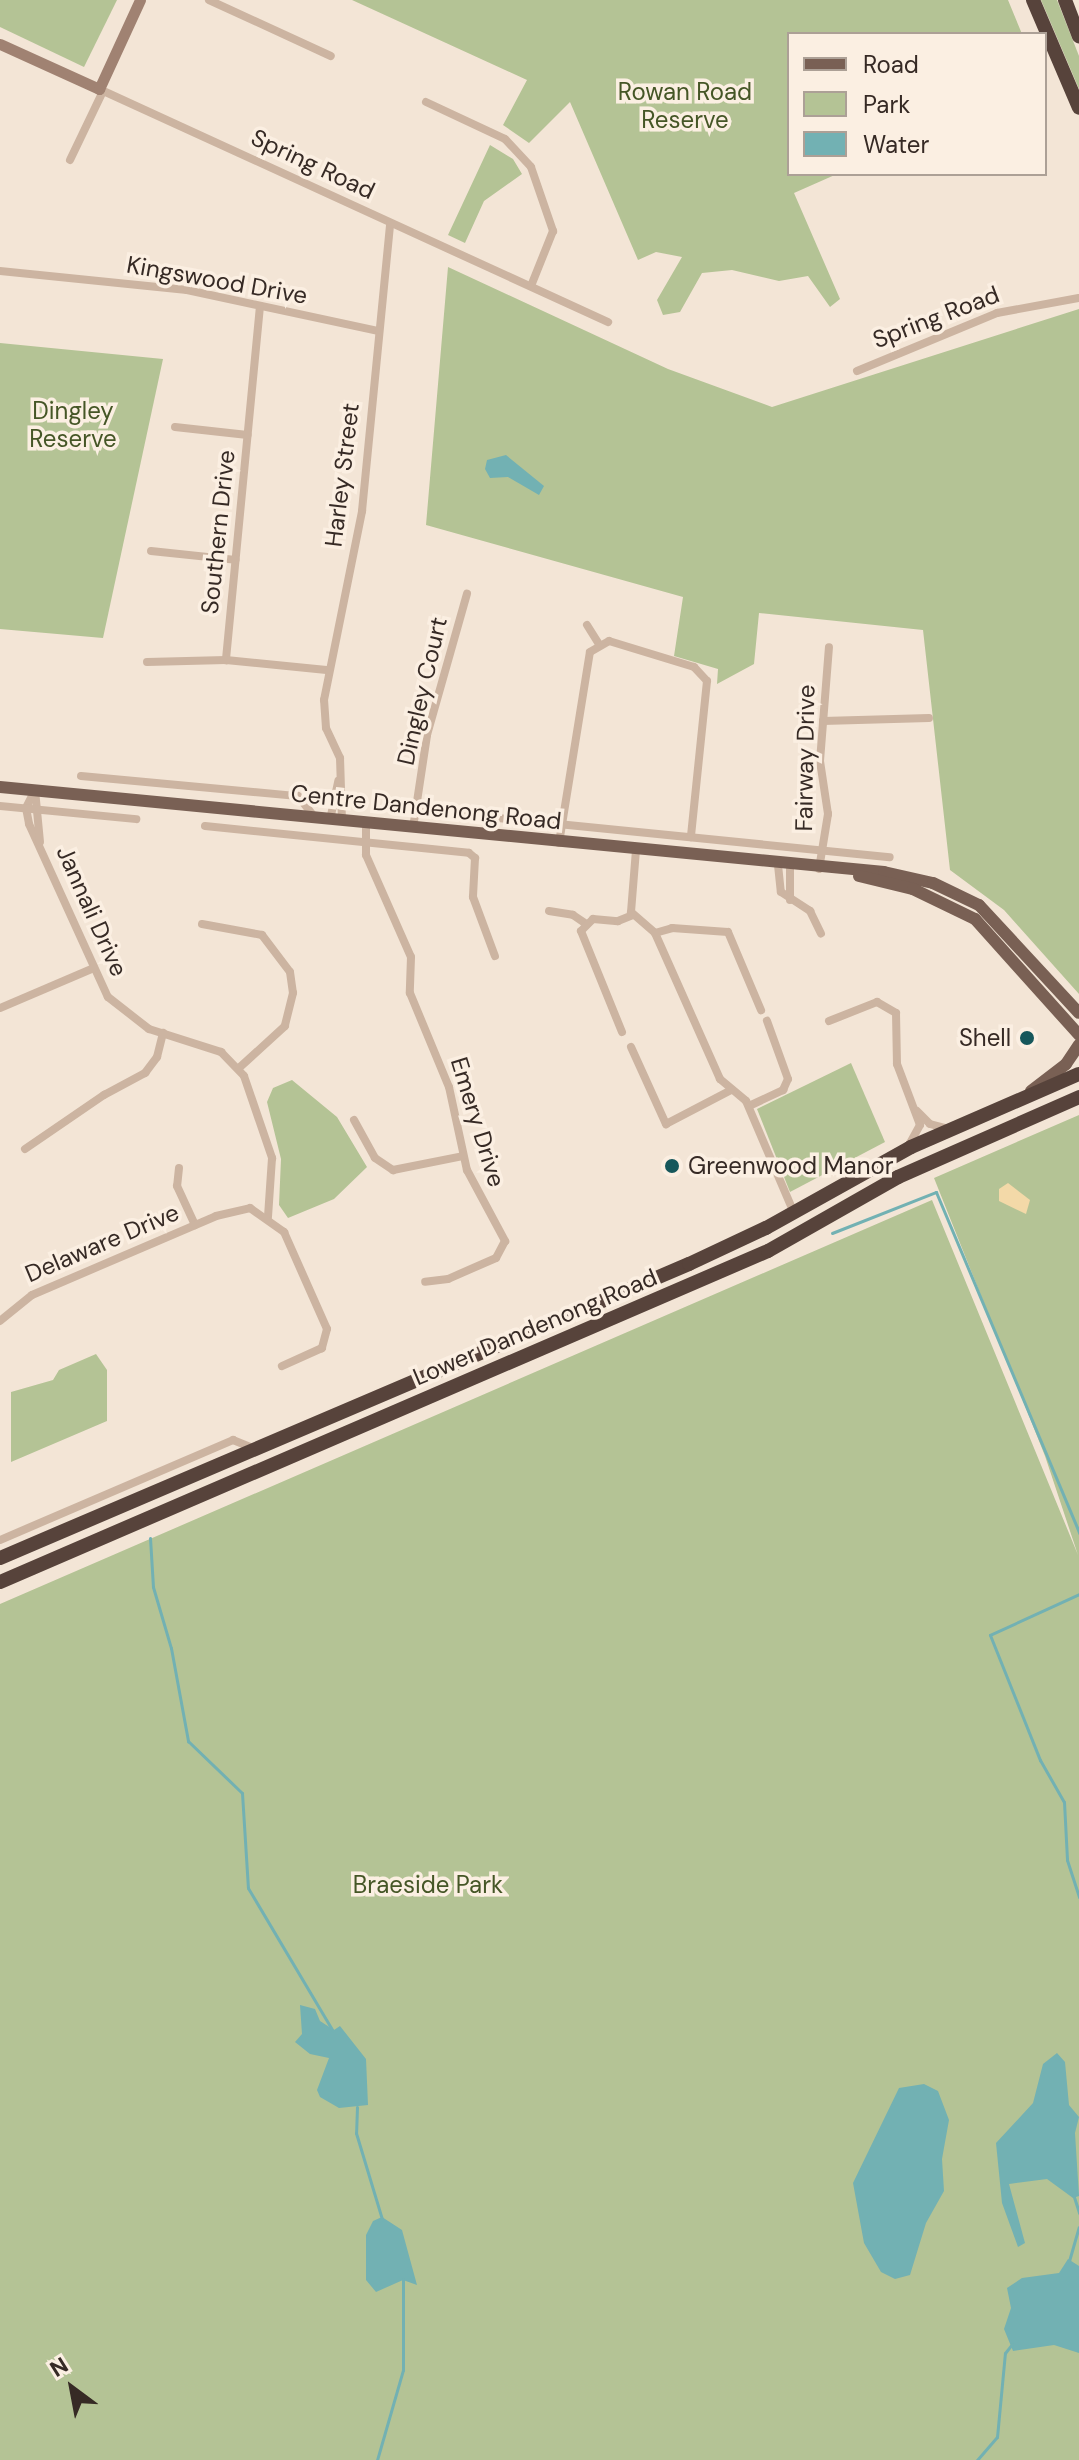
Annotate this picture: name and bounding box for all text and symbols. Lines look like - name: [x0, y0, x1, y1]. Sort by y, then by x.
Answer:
- legend: [787, 32, 1047, 176]
- text: Road: [863, 49, 919, 80]
- park label: Rowan Road Reserve: [618, 78, 752, 134]
- text: Park: [863, 89, 910, 120]
- street label: Spring Road: [247, 123, 379, 205]
- text: Water: [863, 129, 929, 160]
- street label: Kingswood Drive: [124, 250, 310, 310]
- street label: Spring Road: [869, 280, 1003, 354]
- park label: Dingley Reserve: [29, 397, 117, 453]
- street label: Harley Street: [319, 402, 365, 548]
- street label: Southern Drive: [195, 449, 241, 615]
- street label: Dingley Court: [391, 614, 453, 768]
- street label: Fairway Drive: [789, 684, 821, 832]
- street label: Centre Dandenong Road: [289, 778, 563, 836]
- street label: Jannali Drive: [50, 841, 134, 981]
- place label: Shell: [959, 1024, 1011, 1052]
- marker: Shell: [1018, 1029, 1036, 1047]
- street label: Emery Drive: [445, 1054, 511, 1190]
- place label: Greenwood Manor: [688, 1152, 894, 1180]
- marker: Greenwood Manor: [663, 1157, 681, 1175]
- street label: Delaware Drive: [21, 1198, 183, 1288]
- street label: Lower Dandenong Road: [409, 1263, 661, 1391]
- park label: Braeside Park: [353, 1871, 503, 1899]
- north arrow: [32, 2348, 112, 2428]
- text: N: [45, 2351, 73, 2384]

